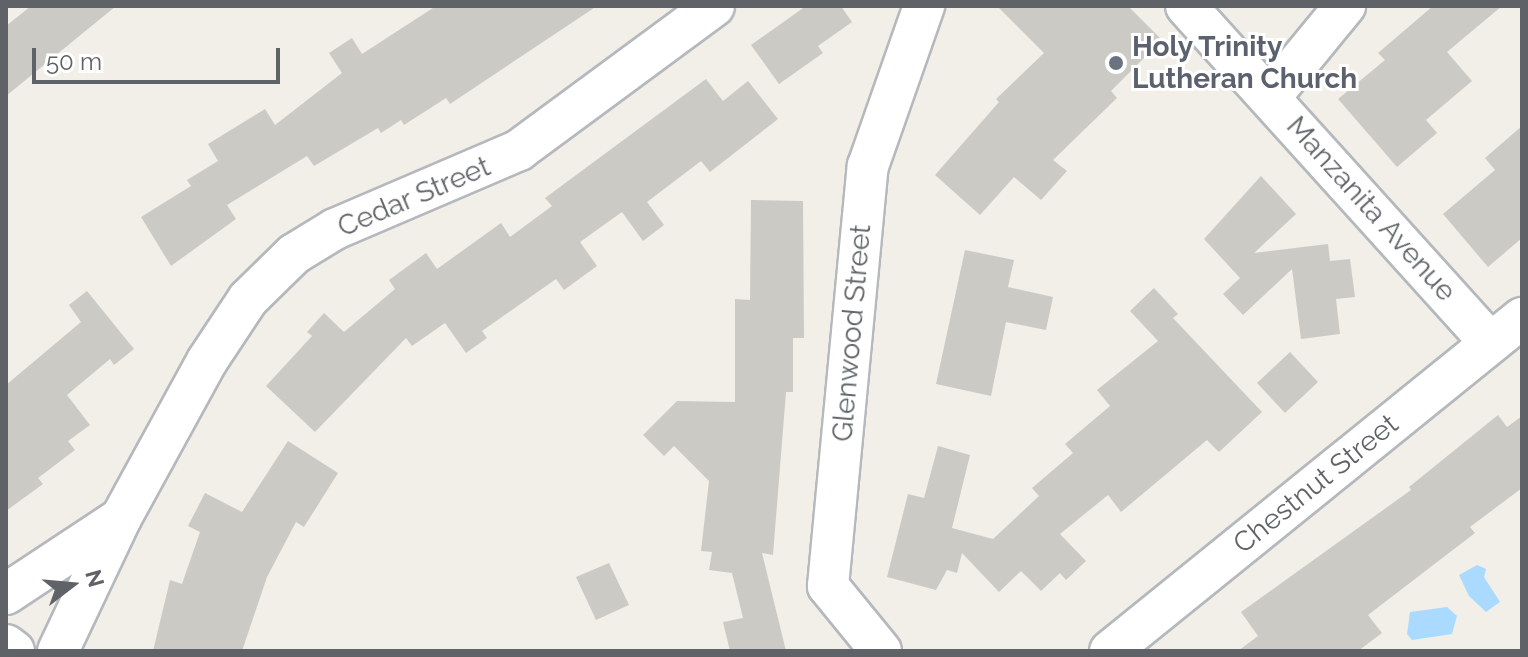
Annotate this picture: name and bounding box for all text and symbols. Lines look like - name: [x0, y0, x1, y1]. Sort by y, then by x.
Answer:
- place label: Holy Trinity Lutheran Church: [1132, 30, 1357, 96]
- scale bar: [36, 32, 284, 82]
- text: 50 m: [46, 47, 102, 76]
- marker: Holy Trinity Lutheran Church: [1107, 54, 1125, 72]
- street label: Manzanita Avenue: [1279, 110, 1463, 308]
- street label: Cedar Street: [332, 150, 496, 244]
- street label: Glenwood Street: [826, 223, 878, 443]
- street label: Chestnut Street: [1227, 407, 1405, 561]
- north arrow: [32, 545, 112, 625]
- text: N: [80, 567, 110, 590]

